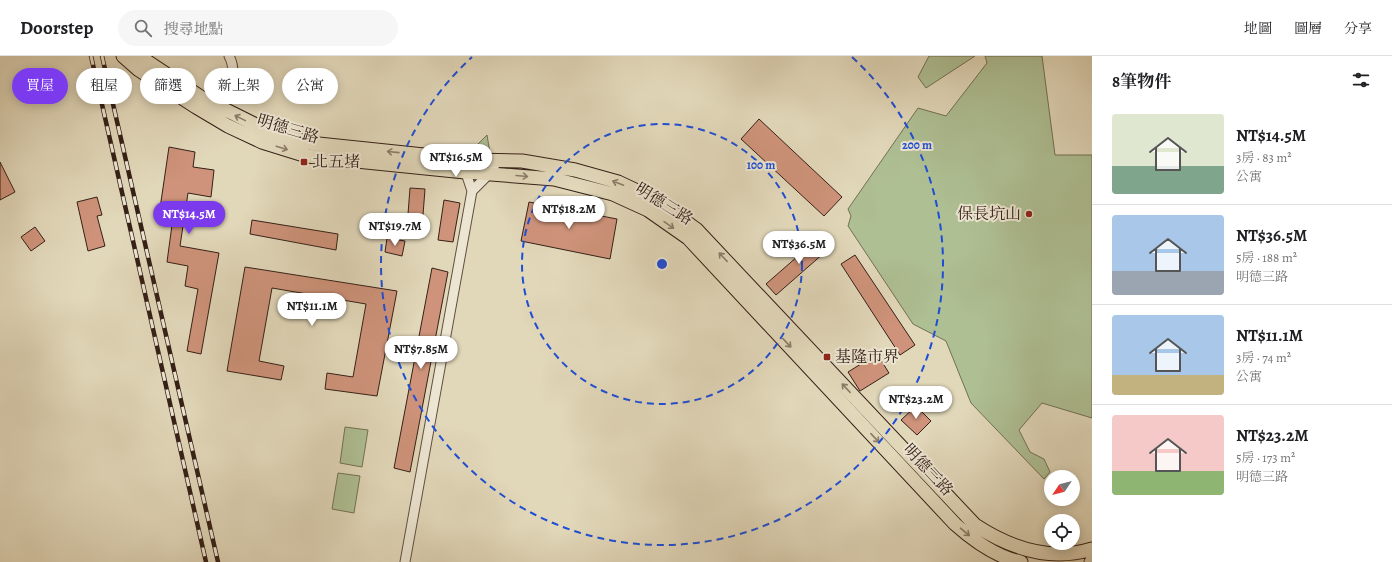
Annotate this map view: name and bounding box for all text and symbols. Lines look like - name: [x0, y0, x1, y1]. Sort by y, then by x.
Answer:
- search box: [118, 10, 398, 46]
- text: Doorstep: [20, 15, 94, 41]
- icon: search: [132, 17, 154, 39]
- text: 搜尋地點: [164, 19, 224, 39]
- text: 地圖: [1244, 19, 1272, 38]
- text: 圖層: [1294, 19, 1322, 38]
- text: 分享: [1344, 19, 1372, 38]
- chip: 買屋: [12, 68, 68, 104]
- chip: 租屋: [76, 68, 132, 104]
- chip: 篩選: [140, 68, 196, 104]
- chip: 新上架: [204, 68, 274, 104]
- chip: 公寓: [282, 68, 338, 104]
- icon: filters: [1350, 69, 1372, 91]
- text: 8筆物件: [1112, 70, 1171, 93]
- street label: 明德三路: [254, 109, 322, 149]
- one-way arrow: [235, 114, 247, 121]
- text: NT$14.5M: [1236, 124, 1306, 147]
- icon: home: [1144, 130, 1192, 178]
- text: 200 m: [902, 137, 932, 153]
- pin: NT$16.5M: [415, 144, 497, 178]
- one-way arrow: [275, 145, 288, 152]
- one-way arrow: [387, 148, 400, 156]
- text: NT$16.5M: [429, 148, 483, 165]
- text: 3房 · 83 m²: [1236, 149, 1292, 166]
- place label: 北五堵: [312, 151, 360, 173]
- marker: 北五堵: [299, 157, 309, 167]
- text: 100 m: [747, 157, 775, 173]
- text: 公寓: [1236, 168, 1262, 185]
- one-way arrow: [515, 172, 528, 179]
- street label: 明德三路: [631, 178, 697, 230]
- one-way arrow: [613, 179, 625, 187]
- pin: NT$18.2M: [528, 196, 610, 230]
- text: NT$18.2M: [542, 200, 596, 217]
- pin: NT$14.5M: [148, 201, 230, 235]
- place label: 保長坑山: [957, 203, 1021, 225]
- text: NT$14.5M: [162, 205, 216, 222]
- marker: 保長坑山: [1024, 209, 1034, 219]
- pin: NT$19.7M: [354, 213, 436, 247]
- text: NT$19.7M: [368, 217, 422, 234]
- one-way arrow: [664, 221, 675, 229]
- text: NT$36.5M: [1236, 224, 1307, 247]
- pin: NT$36.5M: [758, 231, 840, 265]
- icon: home: [1144, 231, 1192, 279]
- text: NT$36.5M: [772, 235, 826, 252]
- text: 5房 · 188 m²: [1236, 249, 1297, 266]
- one-way arrow: [718, 252, 728, 262]
- centre of rings: [655, 257, 669, 271]
- text: 明德三路: [1236, 268, 1288, 285]
- pin: NT$11.1M: [271, 293, 353, 327]
- text: NT$11.1M: [286, 297, 338, 314]
- text: NT$11.1M: [1236, 324, 1303, 347]
- icon: home: [1144, 331, 1192, 379]
- pin: NT$7.85M: [380, 336, 462, 370]
- one-way arrow: [782, 338, 791, 348]
- text: NT$7.85M: [394, 340, 448, 357]
- place label: 基隆市界: [835, 346, 899, 368]
- text: 3房 · 74 m²: [1236, 349, 1291, 366]
- marker: 基隆市界: [822, 352, 832, 362]
- text: 公寓: [1236, 368, 1262, 385]
- one-way arrow: [841, 383, 850, 393]
- pin: NT$23.2M: [875, 386, 957, 420]
- text: NT$23.2M: [888, 390, 944, 407]
- text: NT$23.2M: [1236, 424, 1308, 447]
- icon: home: [1144, 431, 1192, 479]
- one-way arrow: [870, 433, 880, 443]
- street label: 明德三路: [898, 439, 958, 501]
- text: 5房 · 173 m²: [1236, 449, 1295, 466]
- text: 明德三路: [1236, 468, 1288, 485]
- north arrow: [1044, 470, 1080, 506]
- map controls: [1044, 470, 1080, 550]
- button: locate: [1044, 514, 1080, 550]
- one-way arrow: [959, 528, 970, 537]

